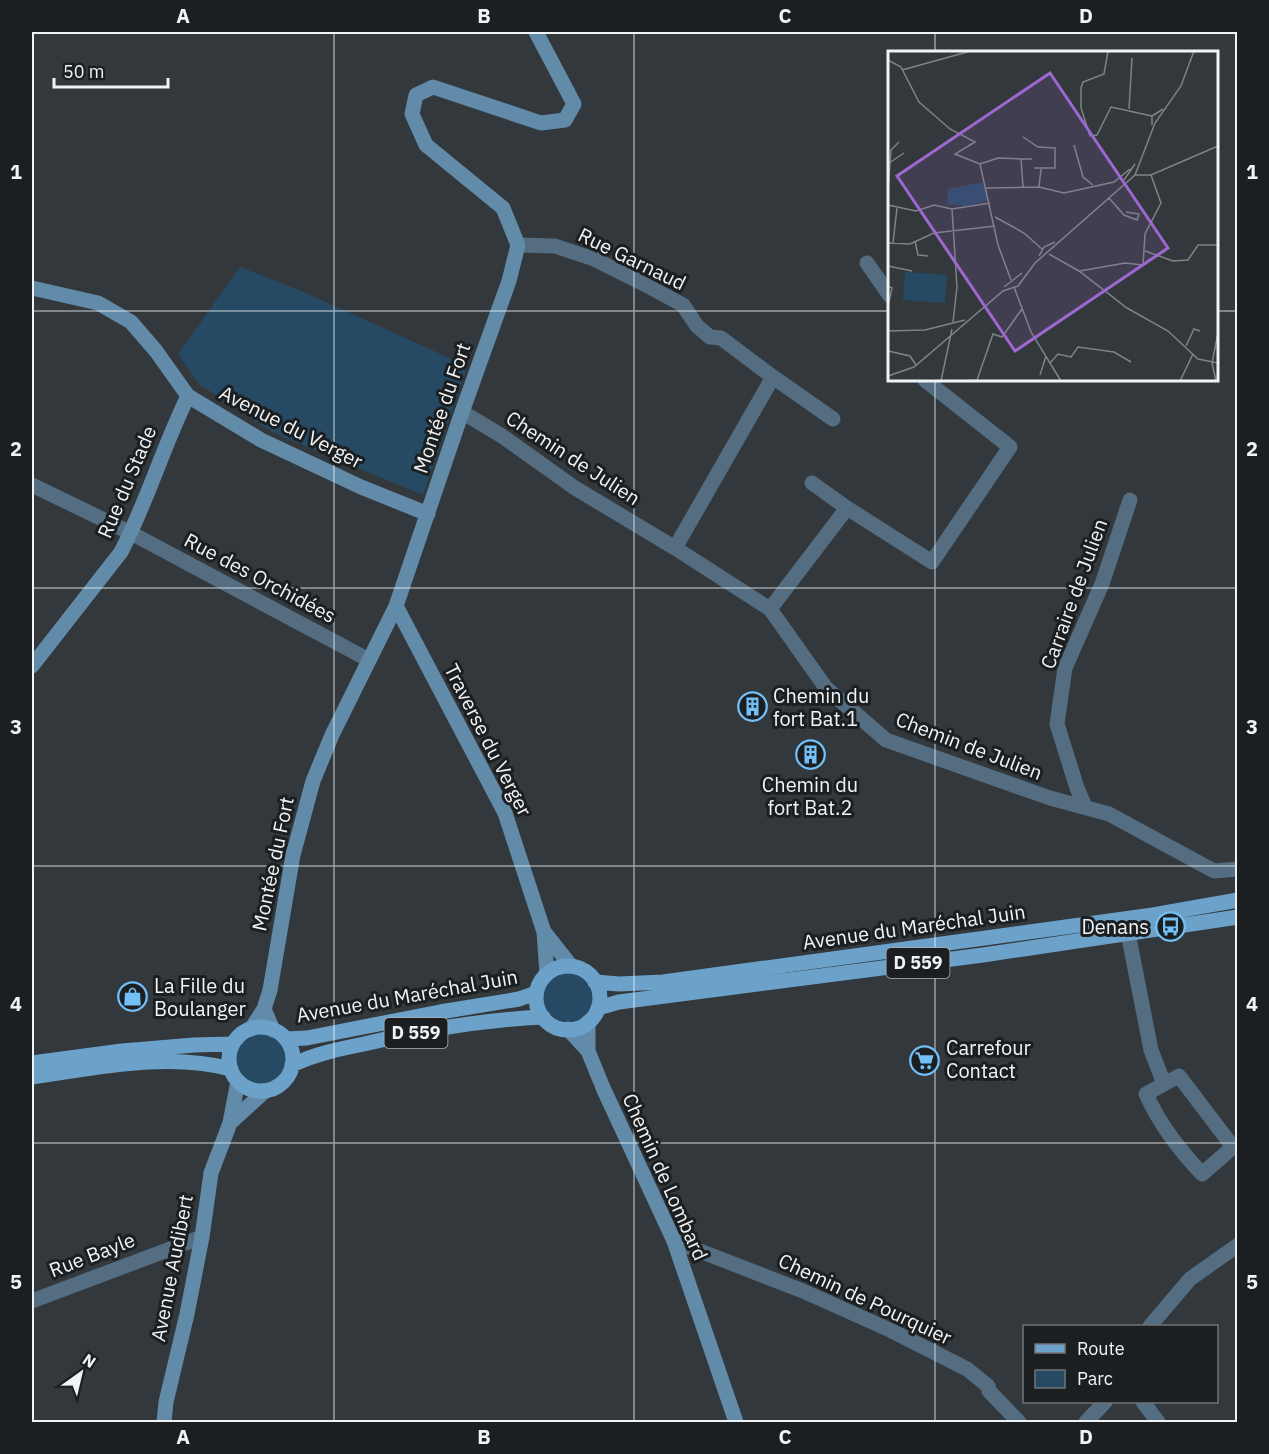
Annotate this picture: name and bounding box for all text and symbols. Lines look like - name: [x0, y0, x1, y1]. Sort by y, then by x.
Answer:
- text: A: [176, 2, 190, 29]
- text: B: [477, 2, 491, 29]
- text: C: [778, 2, 792, 29]
- text: D: [1079, 2, 1093, 29]
- scale bar: [54, 51, 168, 89]
- inset map: [888, 51, 1218, 381]
- text: 50 m: [63, 60, 105, 83]
- text: 1: [10, 158, 22, 185]
- text: 1: [1246, 158, 1258, 185]
- street label: Rue Garnaud: [574, 221, 691, 296]
- street label: Montée du Fort: [407, 339, 476, 477]
- street label: Avenue du Verger: [215, 379, 367, 474]
- street label: Chemin de Julien: [501, 404, 646, 511]
- street label: Rue du Stade: [91, 422, 162, 542]
- text: 2: [10, 435, 22, 462]
- text: 2: [1246, 435, 1258, 462]
- street label: Carraire de Julien: [1034, 515, 1113, 673]
- street label: Rue des Orchidées: [180, 526, 341, 629]
- street label: Traverse du Verger: [438, 659, 539, 821]
- place label: Chemin du fort Bat.1: [773, 682, 869, 732]
- building icon: Chemin du fort Bat.1: [736, 691, 768, 723]
- street label: Chemin de Julien: [892, 705, 1046, 786]
- text: 3: [10, 713, 22, 740]
- text: 3: [1246, 713, 1258, 740]
- building icon: Chemin du fort Bat.2: [794, 738, 826, 770]
- place label: Chemin du fort Bat.2: [762, 771, 858, 821]
- street label: Montée du Fort: [245, 794, 300, 933]
- street label: Avenue du Maréchal Juin: [801, 898, 1027, 955]
- bus stop icon: Denans: [1154, 911, 1186, 943]
- place label: Denans: [1081, 913, 1149, 940]
- road number: D 559: [886, 948, 950, 978]
- street label: Avenue du Maréchal Juin: [294, 963, 520, 1028]
- place label: La Fille du Boulanger: [154, 972, 246, 1022]
- shop icon: La Fille du Boulanger: [117, 981, 149, 1013]
- text: 4: [10, 990, 22, 1017]
- text: 4: [1246, 990, 1258, 1017]
- road number: D 559: [384, 1018, 448, 1048]
- place label: Carrefour Contact: [946, 1034, 1031, 1084]
- supermarket icon: Carrefour Contact: [909, 1044, 941, 1076]
- street label: Chemin de Lombard: [616, 1089, 714, 1265]
- street label: Avenue Audibert: [144, 1192, 199, 1344]
- street label: Rue Bayle: [45, 1226, 139, 1283]
- street label: Chemin de Pourquier: [774, 1247, 956, 1351]
- text: 5: [10, 1268, 22, 1295]
- text: 5: [1246, 1268, 1258, 1295]
- legend: [1023, 1325, 1218, 1403]
- text: Route: [1077, 1337, 1125, 1360]
- north arrow: [51, 1343, 111, 1403]
- text: N: [79, 1349, 100, 1372]
- text: Parc: [1077, 1367, 1113, 1390]
- text: A: [176, 1423, 190, 1450]
- text: B: [477, 1423, 491, 1450]
- text: C: [778, 1423, 792, 1450]
- text: D: [1079, 1423, 1093, 1450]

